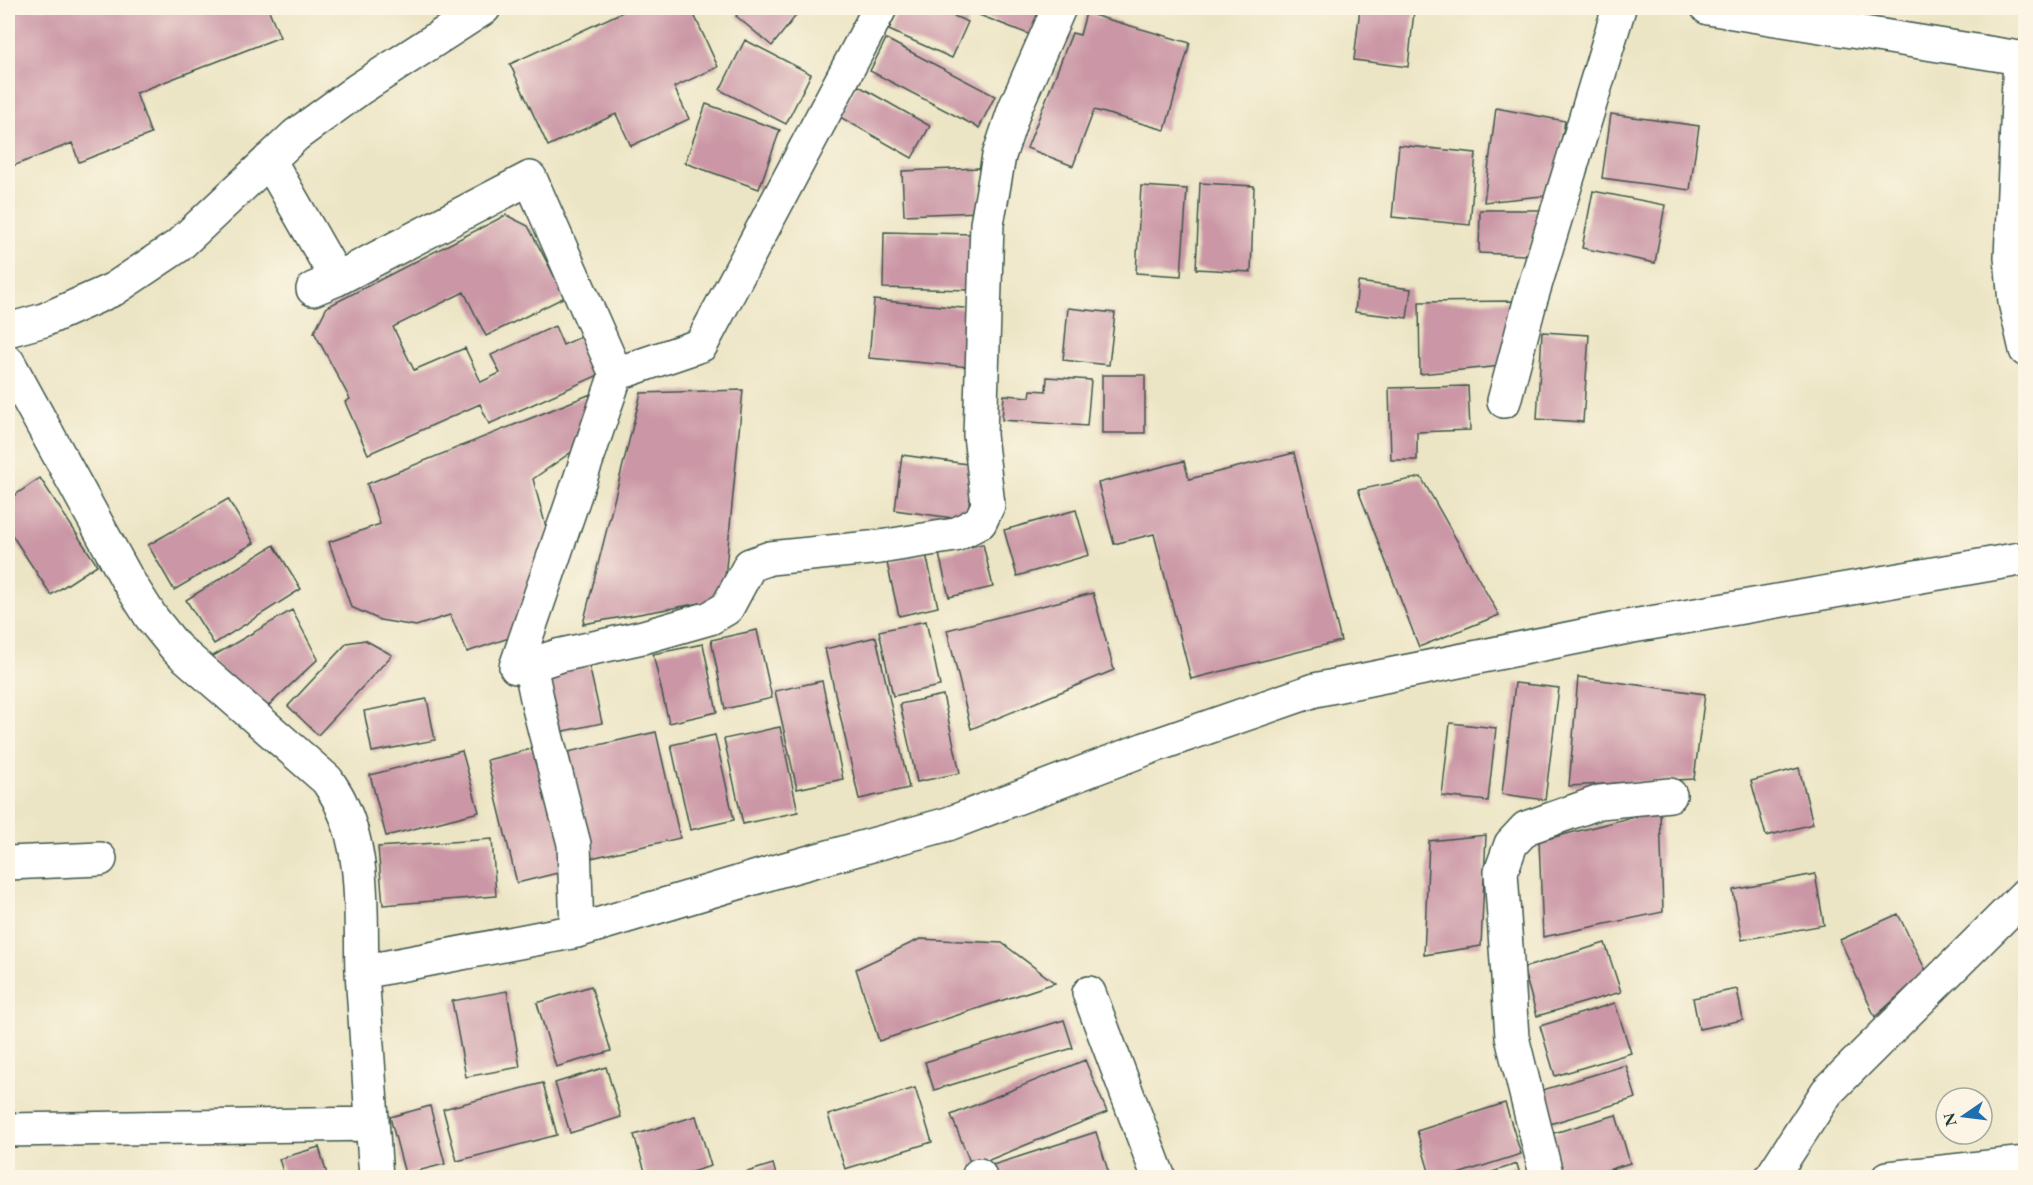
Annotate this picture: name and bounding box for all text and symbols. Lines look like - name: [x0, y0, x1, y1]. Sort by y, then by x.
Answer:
- north arrow: [1934, 1086, 1994, 1146]
- text: N: [1938, 1111, 1962, 1128]

